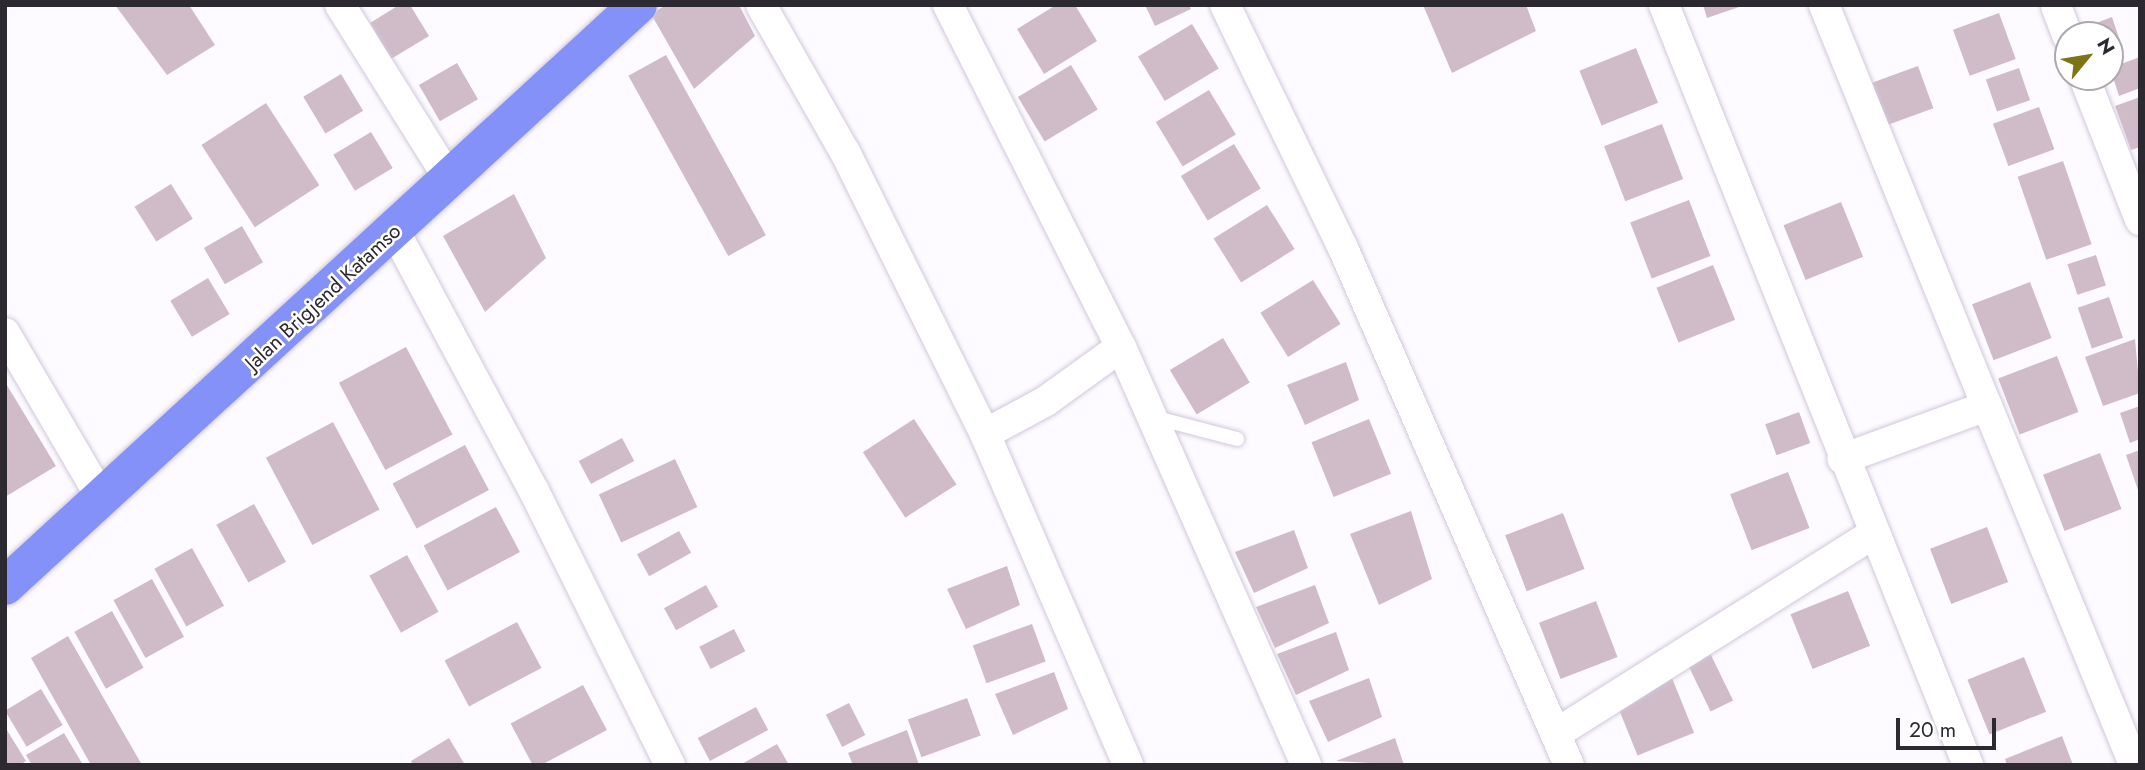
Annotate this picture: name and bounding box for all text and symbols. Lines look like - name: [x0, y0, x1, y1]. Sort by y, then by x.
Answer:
- north arrow: [2054, 21, 2124, 91]
- text: N: [2090, 33, 2121, 60]
- street label: Jalan Brigjend Katamso: [240, 218, 406, 376]
- scale bar: [1900, 704, 2000, 748]
- text: 20 m: [1909, 715, 1956, 745]

